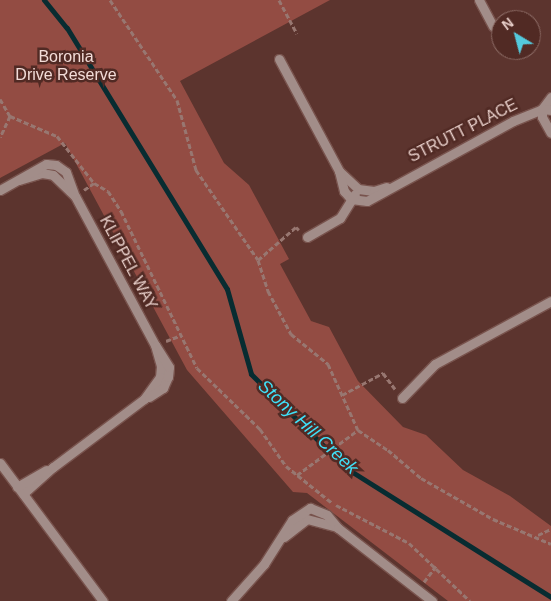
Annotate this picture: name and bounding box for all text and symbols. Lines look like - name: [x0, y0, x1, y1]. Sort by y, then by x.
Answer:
- north arrow: [491, 10, 541, 60]
- text: N: [499, 14, 516, 33]
- park label: Boronia Drive Reserve: [15, 47, 117, 85]
- street label: STRUTT PLACE: [405, 95, 521, 167]
- street label: KLIPPEL WAY: [95, 213, 161, 313]
- water label: Stony Hill Creek: [253, 375, 363, 479]

